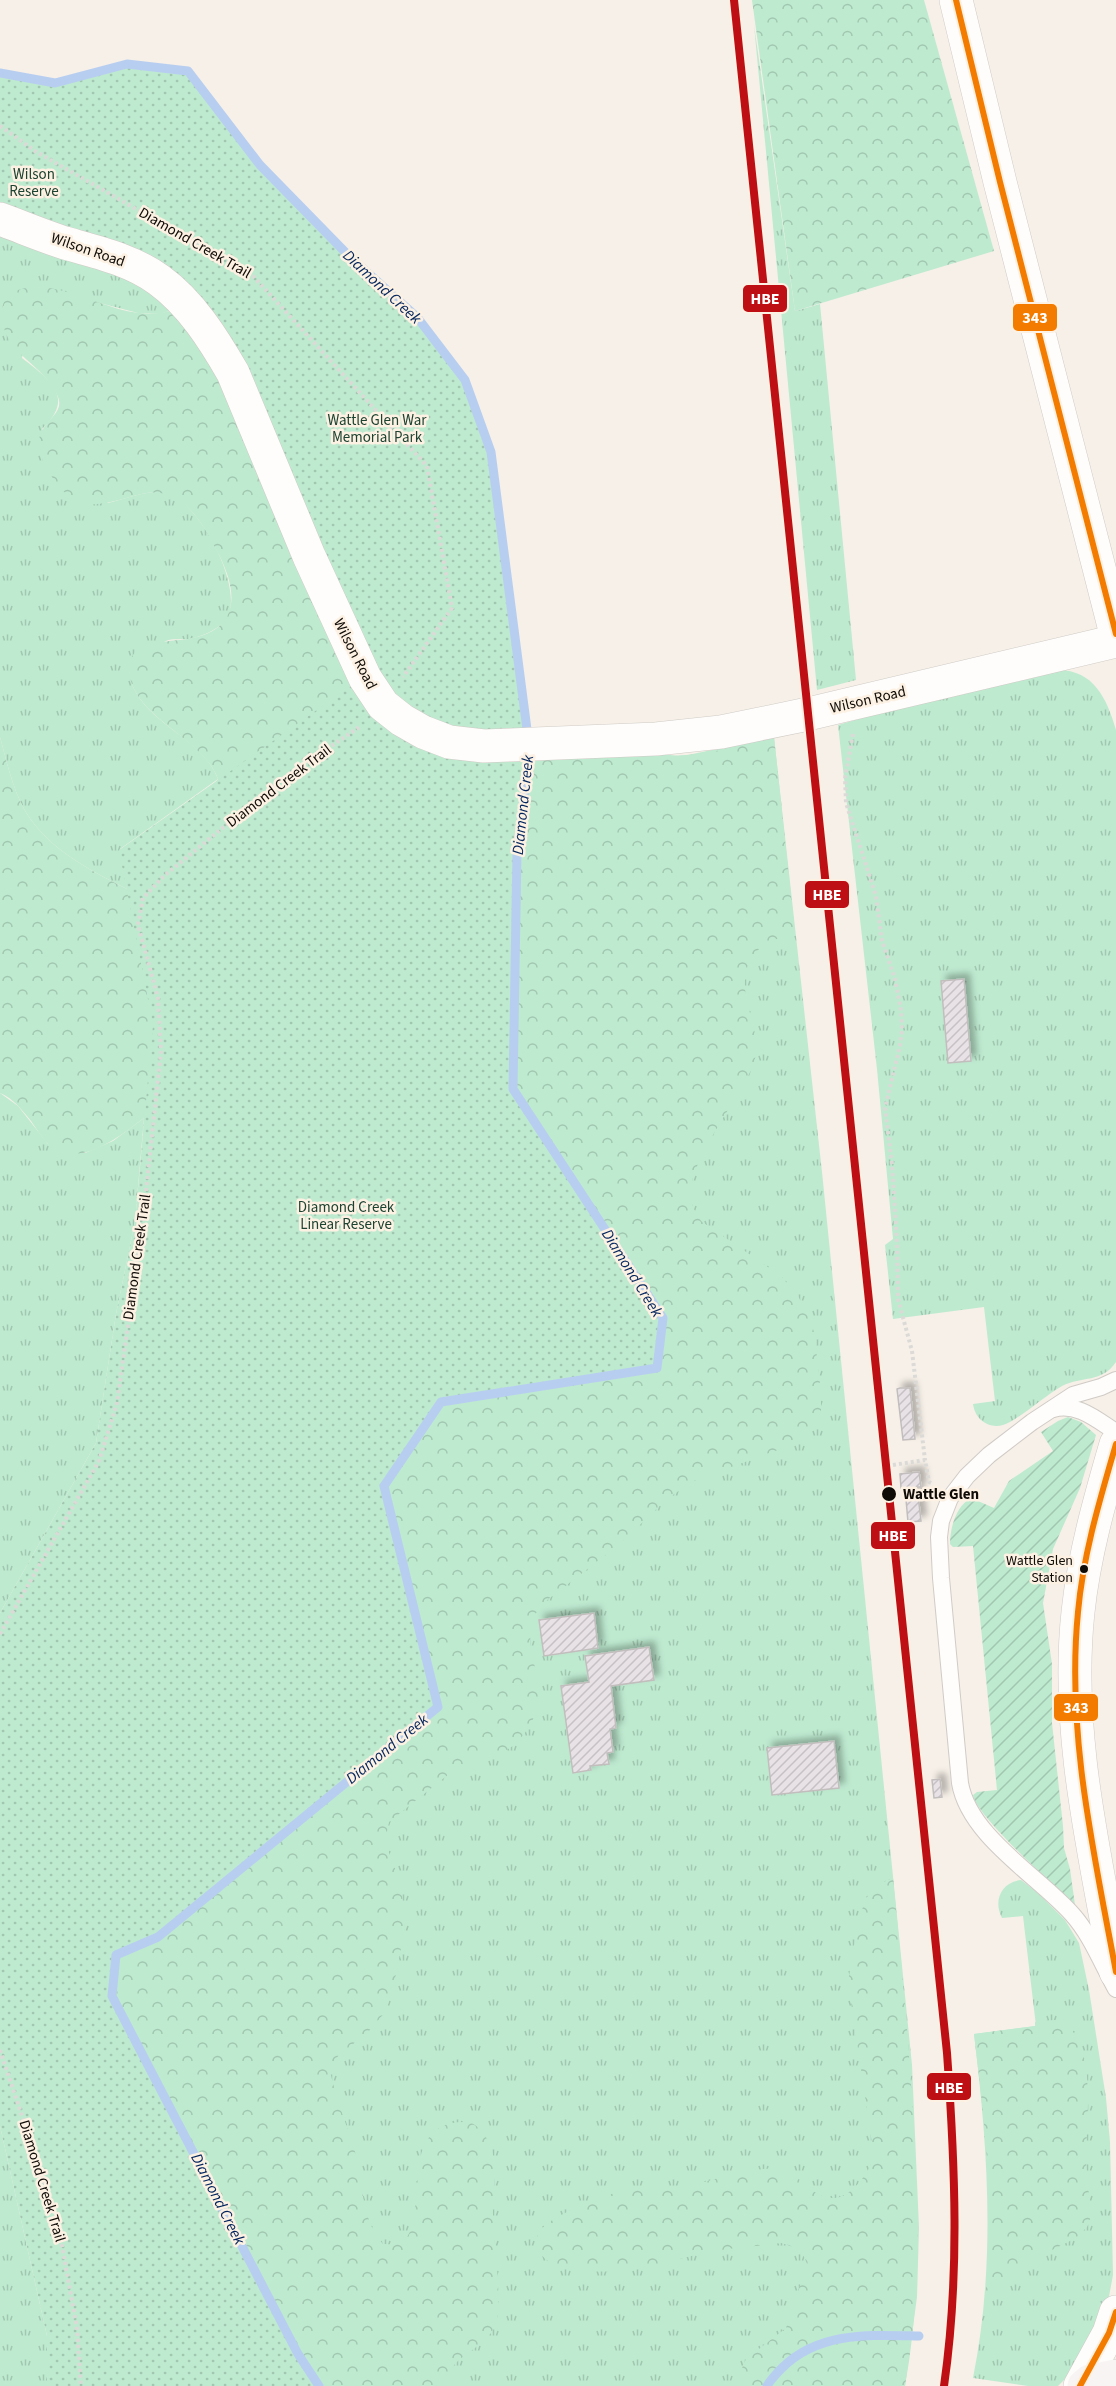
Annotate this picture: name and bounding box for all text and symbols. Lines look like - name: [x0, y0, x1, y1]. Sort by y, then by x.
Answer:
- park label: Wilson Reserve: [9, 164, 59, 202]
- street label: Diamond Creek Trail: [135, 202, 255, 284]
- street label: Wilson Road: [48, 228, 128, 272]
- water label: Diamond Creek: [338, 245, 426, 329]
- line badge: HBE: [742, 284, 788, 313]
- text: HBE: [750, 288, 780, 310]
- line badge: 343: [1012, 303, 1058, 332]
- text: 343: [1022, 307, 1048, 329]
- park label: Wattle Glen War Memorial Park: [327, 410, 427, 448]
- street label: Wilson Road: [328, 615, 382, 693]
- street label: Wilson Road: [828, 681, 908, 719]
- street label: Diamond Creek Trail: [222, 739, 336, 833]
- water label: Diamond Creek: [507, 754, 539, 856]
- line badge: HBE: [804, 880, 850, 909]
- text: HBE: [812, 884, 842, 906]
- street label: Diamond Creek Trail: [118, 1193, 156, 1321]
- park label: Diamond Creek Linear Reserve: [298, 1197, 395, 1235]
- water label: Diamond Creek: [596, 1225, 668, 1322]
- place label: Wattle Glen: [903, 1484, 979, 1505]
- marker: Wattle Glen: [880, 1485, 898, 1503]
- line badge: HBE: [870, 1521, 916, 1550]
- text: HBE: [878, 1525, 908, 1547]
- place label: Wattle Glen Station: [1006, 1551, 1073, 1588]
- marker: Wattle Glen Station: [1078, 1563, 1090, 1575]
- line badge: 343: [1053, 1693, 1099, 1722]
- text: 343: [1063, 1697, 1089, 1719]
- water label: Diamond Creek: [341, 1709, 433, 1789]
- line badge: HBE: [926, 2072, 972, 2101]
- text: HBE: [934, 2077, 964, 2099]
- street label: Diamond Creek Trail: [13, 2117, 71, 2245]
- water label: Diamond Creek: [185, 2149, 251, 2249]

